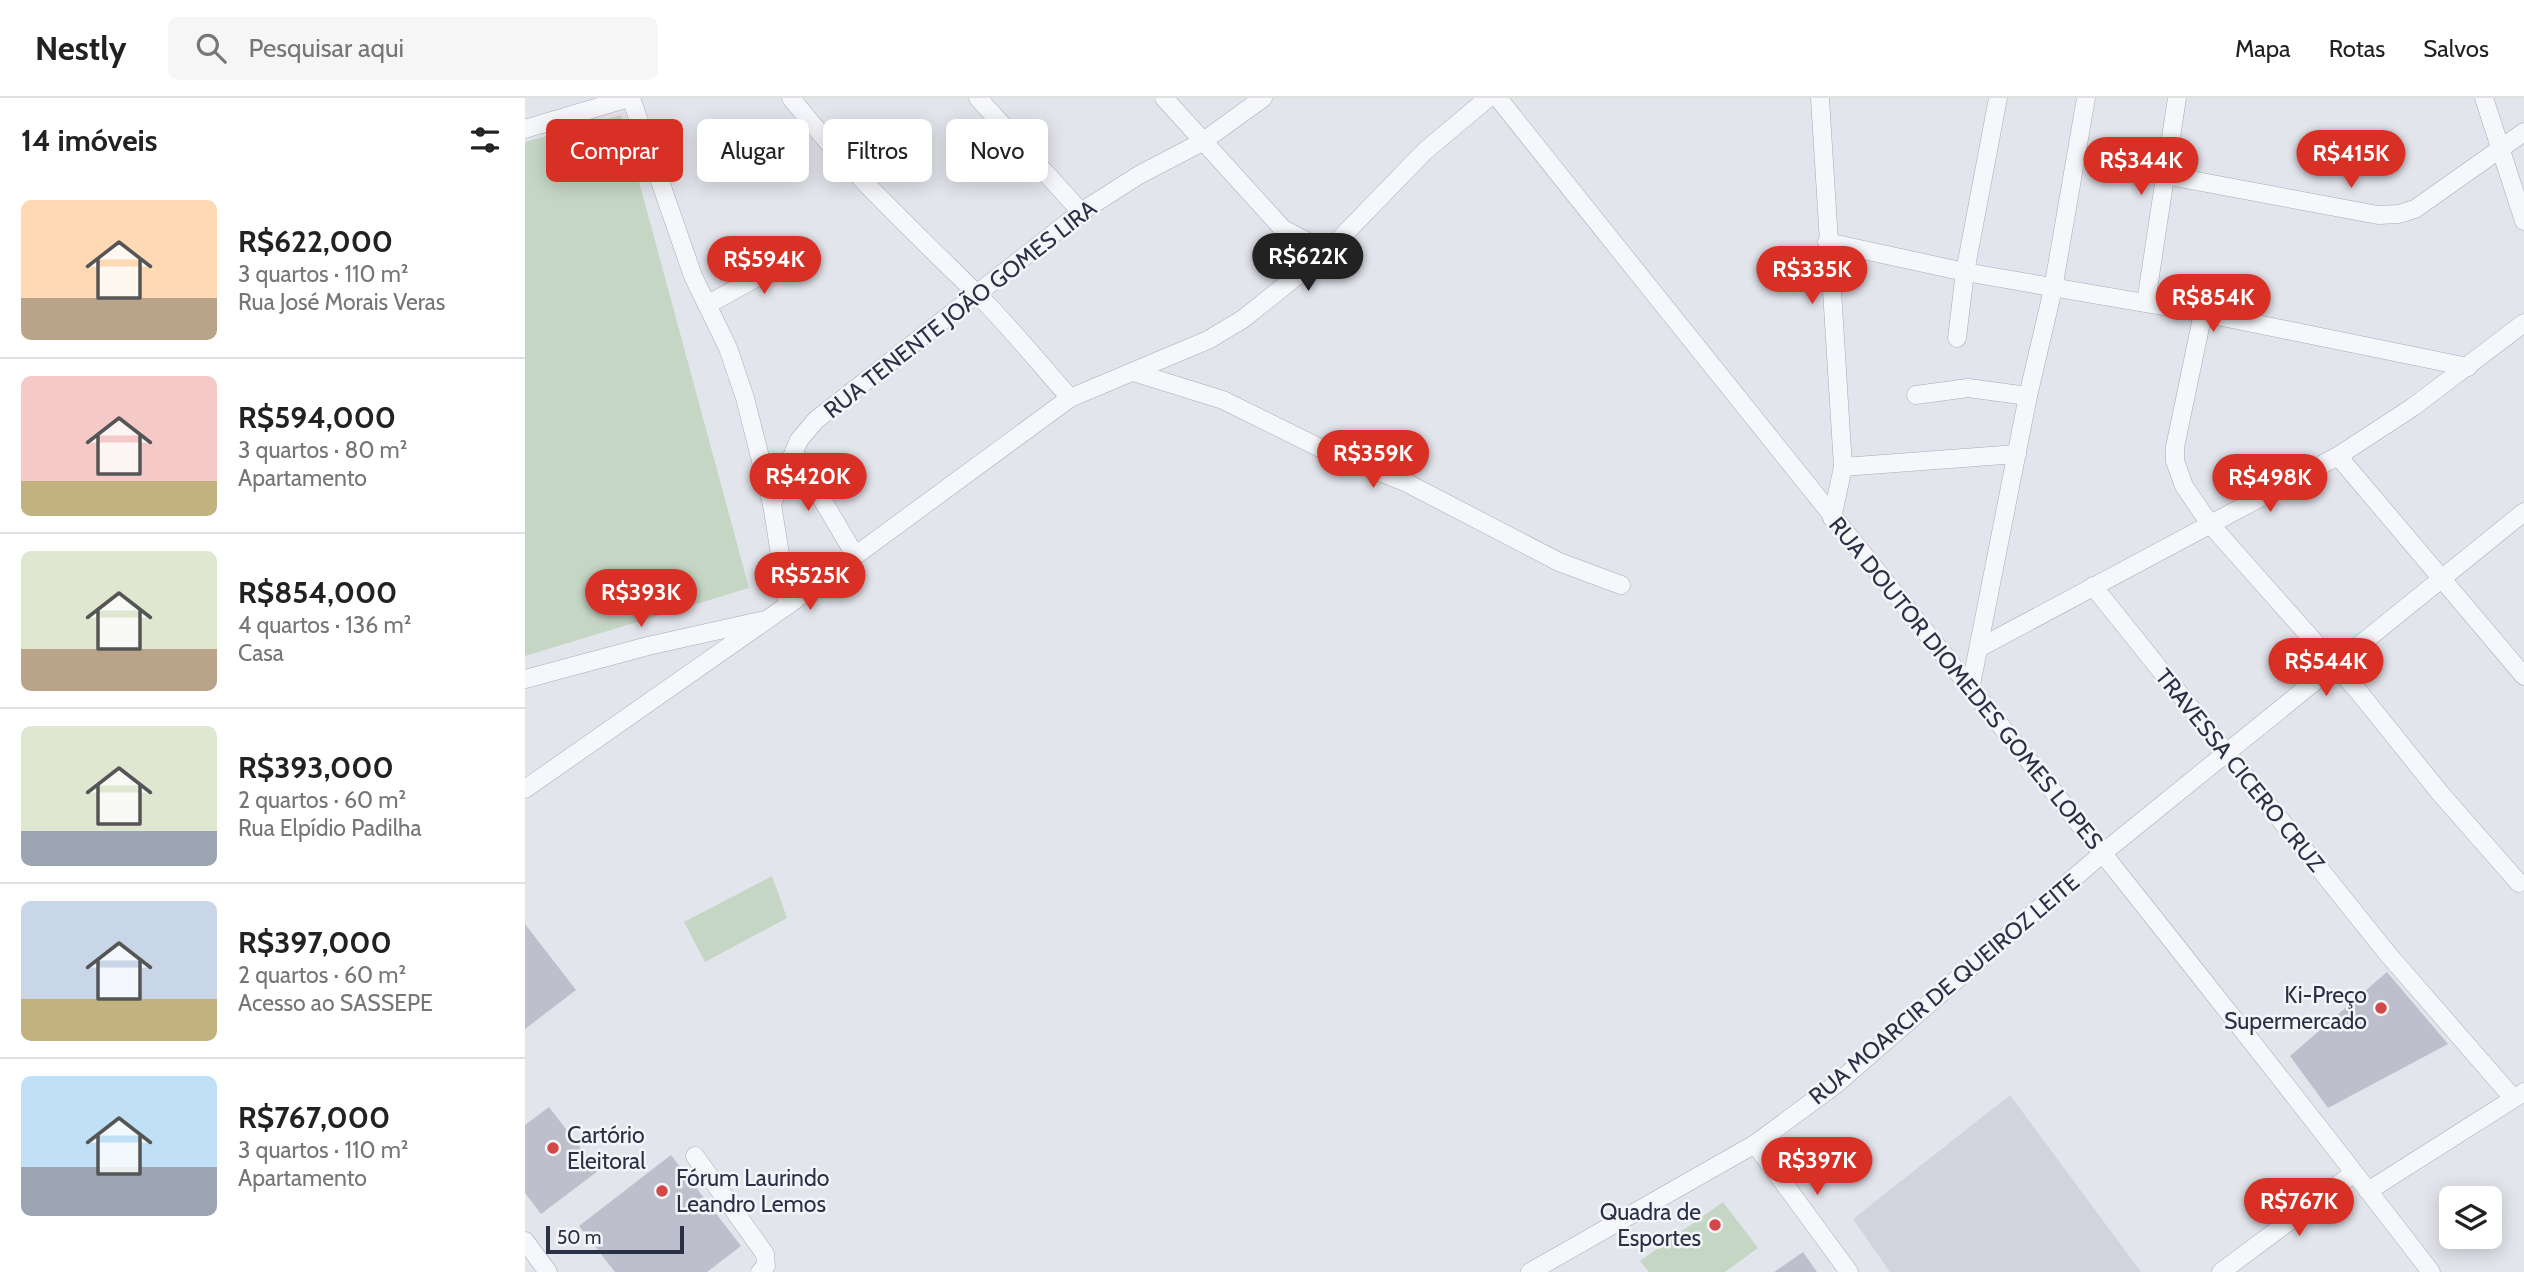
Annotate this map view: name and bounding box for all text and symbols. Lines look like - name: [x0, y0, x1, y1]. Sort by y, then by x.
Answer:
- search box: [168, 17, 658, 80]
- text: Nestly: [35, 28, 126, 68]
- icon: search: [192, 29, 230, 67]
- text: Pesquisar aqui: [248, 32, 404, 64]
- text: Mapa: [2235, 34, 2291, 63]
- text: Rotas: [2329, 34, 2385, 63]
- text: Salvos: [2423, 34, 2489, 63]
- chip: Comprar: [546, 119, 683, 182]
- chip: Alugar: [697, 119, 809, 182]
- chip: Filtros: [823, 119, 932, 182]
- chip: Novo: [946, 119, 1048, 182]
- icon: filters: [466, 121, 504, 159]
- text: 14 imóveis: [21, 122, 158, 159]
- pin: R$415K: [2294, 130, 2408, 190]
- pin: R$344K: [2084, 138, 2198, 197]
- text: R$415K: [2312, 139, 2390, 167]
- text: R$344K: [2099, 146, 2183, 174]
- street label: RUA TENENTE JOÃO GOMES LIRA: [818, 194, 1102, 424]
- text: R$622,000: [238, 223, 393, 260]
- icon: home: [77, 228, 161, 312]
- pin: R$622K: [1251, 234, 1365, 293]
- pin: R$594K: [707, 236, 821, 296]
- text: R$622K: [1268, 242, 1348, 270]
- text: R$594K: [723, 245, 805, 273]
- pin: R$335K: [1755, 246, 1869, 306]
- text: R$335K: [1772, 255, 1852, 283]
- text: 3 quartos · 110 m²: [238, 260, 408, 288]
- pin: R$854K: [2156, 274, 2270, 334]
- text: R$854K: [2172, 283, 2254, 311]
- text: Rua José Morais Veras: [238, 288, 445, 316]
- text: R$594,000: [238, 399, 396, 436]
- icon: home: [77, 404, 161, 488]
- pin: R$359K: [1316, 430, 1430, 490]
- text: 3 quartos · 80 m²: [238, 436, 407, 464]
- text: R$359K: [1333, 439, 1413, 467]
- pin: R$420K: [751, 454, 865, 513]
- pin: R$498K: [2213, 454, 2327, 514]
- text: R$420K: [766, 462, 850, 490]
- text: R$498K: [2228, 463, 2312, 491]
- text: Apartamento: [238, 464, 367, 492]
- street label: RUA DOUTOR DIOMEDES GOMES LOPES: [1823, 511, 2109, 855]
- pin: R$525K: [753, 552, 867, 612]
- text: R$525K: [770, 561, 850, 589]
- pin: R$393K: [584, 570, 698, 629]
- text: R$854,000: [238, 574, 397, 611]
- text: R$393K: [601, 578, 681, 606]
- icon: home: [77, 579, 161, 663]
- text: 4 quartos · 136 m²: [238, 611, 411, 639]
- pin: R$544K: [2269, 638, 2383, 698]
- text: Casa: [238, 639, 284, 667]
- text: R$544K: [2284, 647, 2368, 675]
- street label: TRAVESSA CICERO CRUZ: [2149, 663, 2331, 877]
- text: R$393,000: [238, 749, 394, 786]
- icon: home: [77, 754, 161, 838]
- text: 2 quartos · 60 m²: [238, 786, 406, 814]
- text: Rua Elpídio Padilha: [238, 814, 422, 842]
- street label: RUA MOARCIR DE QUEIROZ LEITE: [1803, 868, 2085, 1110]
- text: R$397,000: [238, 924, 392, 961]
- icon: home: [77, 929, 161, 1013]
- text: 2 quartos · 60 m²: [238, 961, 406, 989]
- place label: Ki-Preço Supermercado: [2224, 981, 2367, 1035]
- text: Acesso ao SASSEPE: [238, 989, 433, 1017]
- marker: Ki-Preço Supermercado: [2373, 1000, 2389, 1016]
- text: R$767,000: [238, 1099, 390, 1136]
- icon: home: [77, 1104, 161, 1188]
- place label: Cartório Eleitoral: [567, 1121, 646, 1175]
- text: 3 quartos · 110 m²: [238, 1136, 408, 1164]
- pin: R$397K: [1760, 1138, 1874, 1197]
- marker: Cartório Eleitoral: [545, 1140, 561, 1156]
- text: R$397K: [1777, 1146, 1857, 1174]
- text: Apartamento: [238, 1164, 367, 1192]
- place label: Fórum Laurindo Leandro Lemos: [676, 1164, 829, 1218]
- pin: R$767K: [2242, 1178, 2356, 1238]
- marker: Fórum Laurindo Leandro Lemos: [654, 1183, 670, 1199]
- map controls: [2439, 1186, 2502, 1249]
- button: layers: [2439, 1186, 2502, 1249]
- text: R$767K: [2260, 1187, 2338, 1215]
- place label: Quadra de Esportes: [1600, 1198, 1701, 1252]
- marker: Quadra de Esportes: [1707, 1217, 1723, 1233]
- scale bar: [546, 1223, 684, 1255]
- text: 50 m: [557, 1226, 601, 1249]

